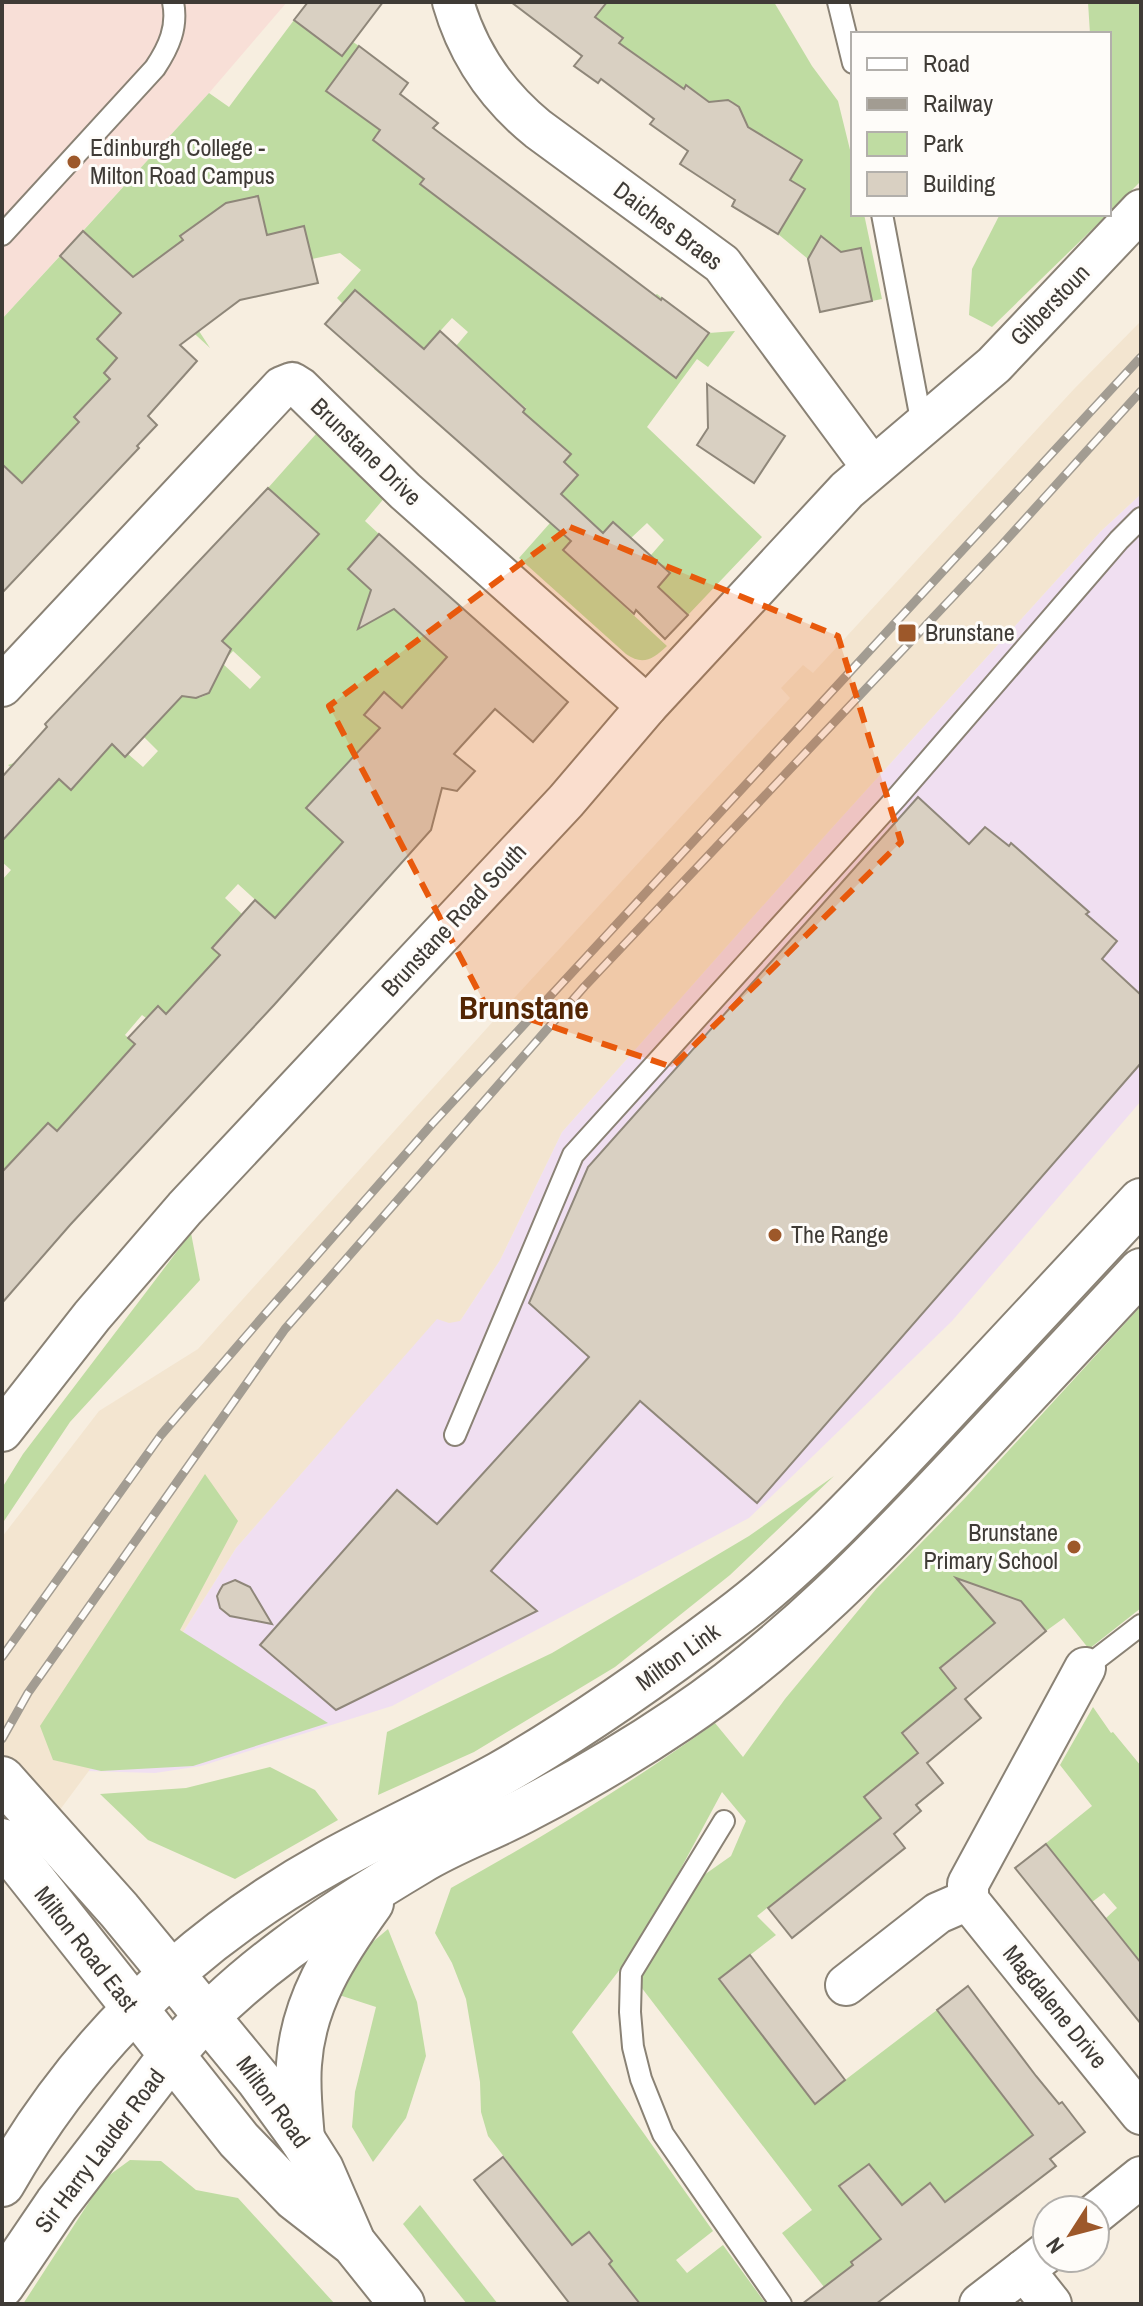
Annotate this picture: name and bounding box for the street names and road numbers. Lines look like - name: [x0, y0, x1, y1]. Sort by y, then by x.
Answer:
- street label: Daiches Braes: [607, 174, 730, 277]
- street label: Gilberstoun: [1002, 257, 1096, 352]
- street label: Brunstane Drive: [304, 390, 429, 512]
- street label: Brunstane Road South: [374, 836, 533, 1003]
- street label: Milton Link: [629, 1615, 726, 1697]
- street label: Milton Road East: [28, 1879, 146, 2018]
- street label: Magdalene Drive: [996, 1938, 1115, 2075]
- street label: Milton Road: [230, 2049, 318, 2154]
- street label: Sir Harry Lauder Road: [27, 2062, 172, 2239]

